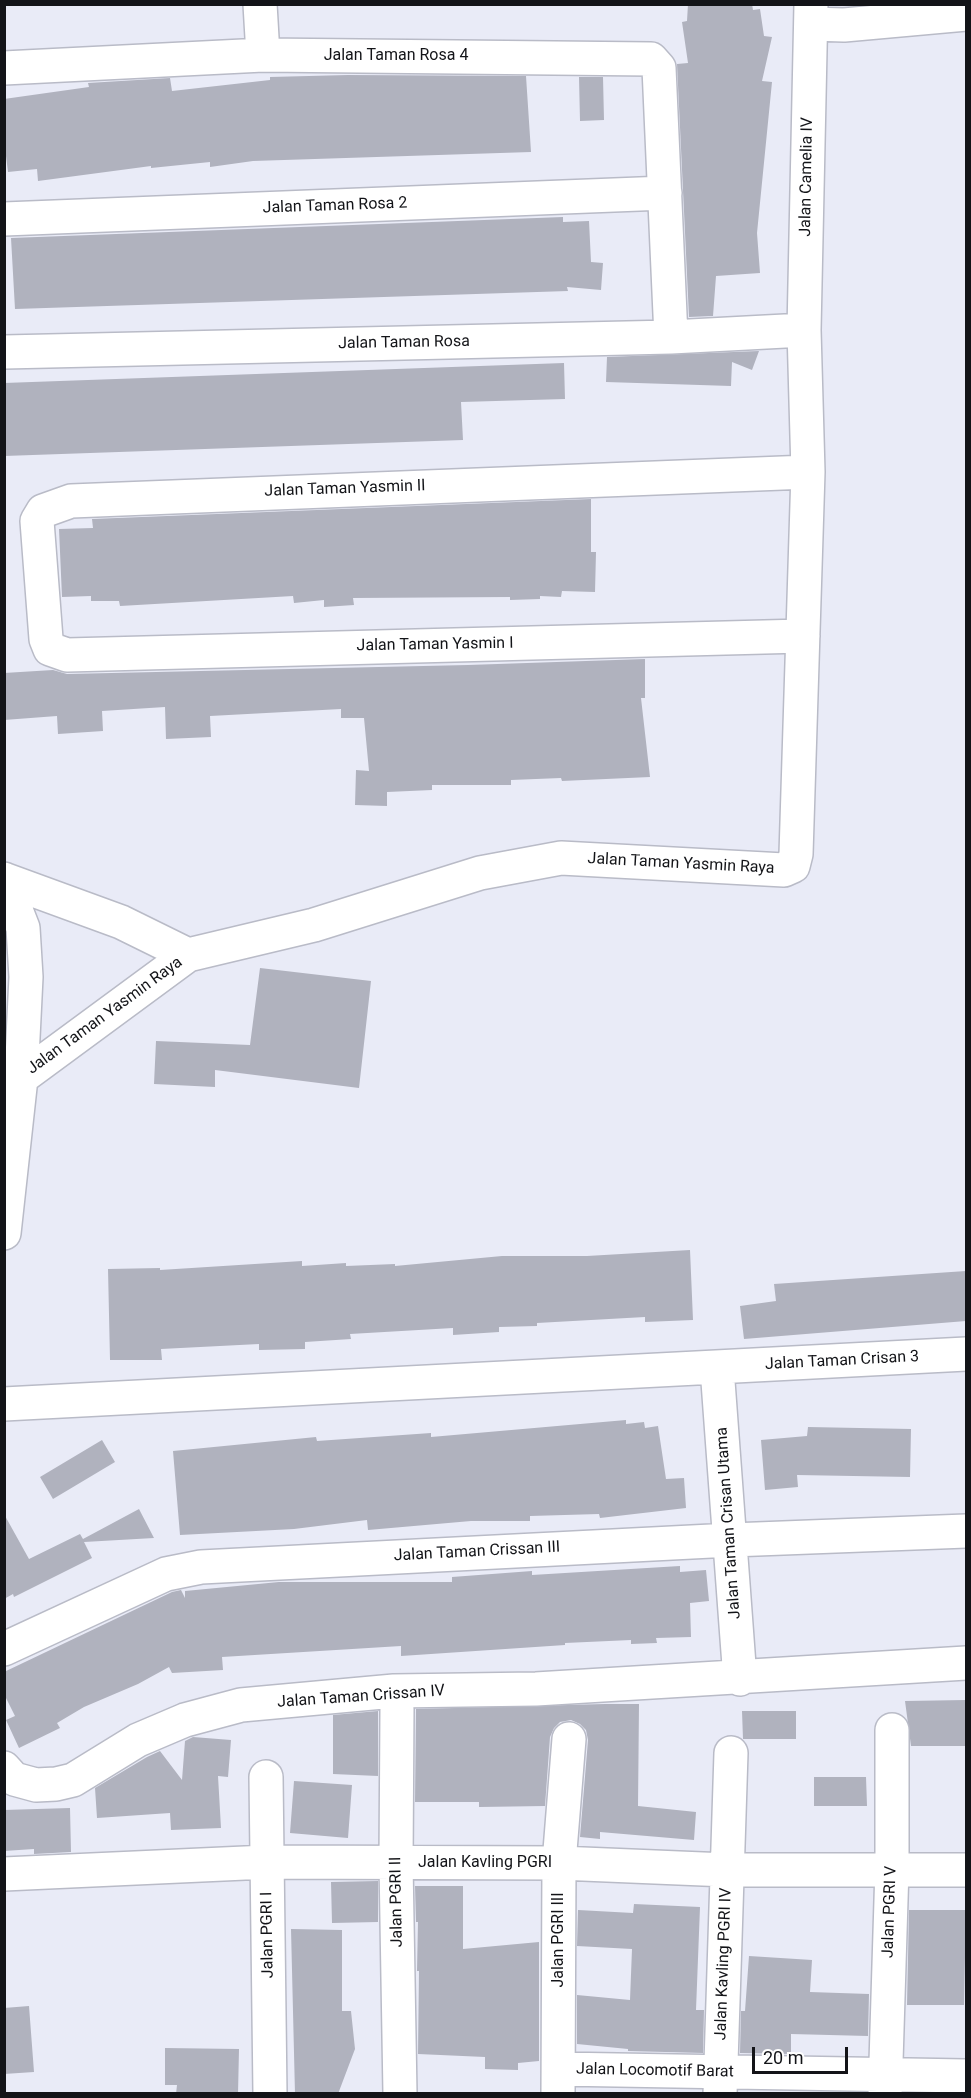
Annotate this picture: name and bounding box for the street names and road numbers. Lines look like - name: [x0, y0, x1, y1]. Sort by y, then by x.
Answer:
- street label: Jalan Taman Rosa 4: [324, 46, 468, 66]
- street label: Jalan Camelia IV: [796, 117, 818, 237]
- street label: Jalan Taman Rosa 2: [262, 194, 408, 218]
- street label: Jalan Taman Rosa: [338, 332, 470, 354]
- street label: Jalan Taman Yasmin II: [264, 477, 426, 501]
- street label: Jalan Taman Yasmin I: [356, 634, 514, 656]
- street label: Jalan Taman Yasmin Raya: [587, 850, 775, 878]
- street label: Jalan Taman Yasmin Raya: [24, 953, 186, 1079]
- street label: Jalan Taman Crisan 3: [764, 1347, 920, 1375]
- street label: Jalan Taman Crisan Utama: [713, 1426, 745, 1620]
- street label: Jalan Taman Crissan III: [393, 1538, 561, 1566]
- street label: Jalan Taman Crissan IV: [276, 1682, 446, 1712]
- street label: Jalan Kavling PGRI: [418, 1853, 552, 1873]
- street label: Jalan PGRI II: [387, 1856, 407, 1948]
- street label: Jalan PGRI V: [879, 1866, 901, 1958]
- street label: Jalan Kavling PGRI IV: [712, 1887, 736, 2041]
- street label: Jalan PGRI I: [258, 1892, 278, 1978]
- street label: Jalan PGRI III: [549, 1892, 569, 1988]
- street label: Jalan Locomotif Barat: [576, 2060, 734, 2082]

